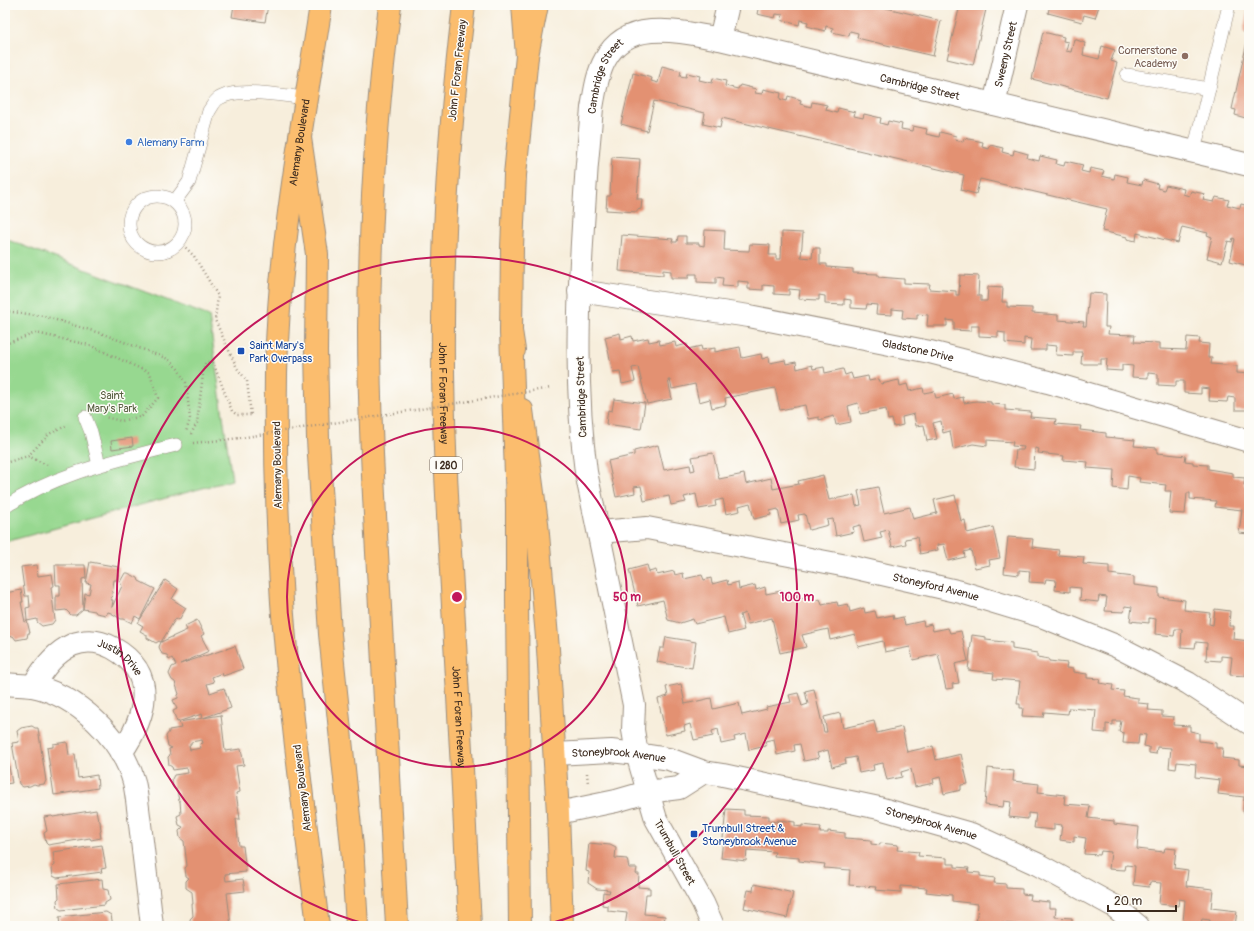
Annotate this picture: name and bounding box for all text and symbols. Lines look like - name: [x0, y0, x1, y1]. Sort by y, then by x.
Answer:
- street label: John F Foran Freeway: [446, 19, 469, 121]
- street label: Sweeny Street: [992, 20, 1020, 89]
- street label: Cambridge Street: [585, 35, 626, 115]
- place label: Cornerstone Academy: [1118, 44, 1178, 70]
- marker: Cornerstone Academy: [1180, 51, 1190, 61]
- street label: Cambridge Street: [878, 71, 961, 103]
- street label: Alemany Boulevard: [287, 98, 313, 187]
- place label: Alemany Farm: [137, 136, 205, 149]
- marker: Alemany Farm: [124, 137, 134, 147]
- street label: Gladstone Drive: [881, 337, 955, 365]
- place label: Saint Mary's Park Overpass: [249, 339, 312, 365]
- street label: John F Foran Freeway: [436, 342, 451, 445]
- marker: Saint Mary's Park Overpass: [236, 346, 246, 356]
- street label: Cambridge Street: [574, 355, 589, 438]
- park label: Saint Mary's Park: [87, 389, 138, 415]
- street label: Alemany Boulevard: [270, 421, 285, 509]
- road number: I 280: [430, 457, 462, 473]
- street label: Stoneyford Avenue: [891, 571, 981, 604]
- centre of rings: [450, 590, 464, 604]
- text: 50 m: [613, 590, 641, 605]
- text: 100 m: [780, 590, 815, 605]
- street label: Justin Drive: [96, 636, 145, 678]
- street label: John F Foran Freeway: [449, 666, 468, 768]
- street label: Alemany Boulevard: [291, 744, 314, 832]
- street label: Stoneybrook Avenue: [571, 745, 667, 766]
- street label: Stoneybrook Avenue: [884, 804, 980, 843]
- street label: Trumbull Street: [651, 817, 698, 888]
- place label: Trumbull Street & Stoneybrook Avenue: [702, 822, 797, 848]
- marker: Trumbull Street & Stoneybrook Avenue: [689, 829, 699, 839]
- scale bar: [1108, 887, 1176, 913]
- text: 20 m: [1114, 894, 1143, 909]

